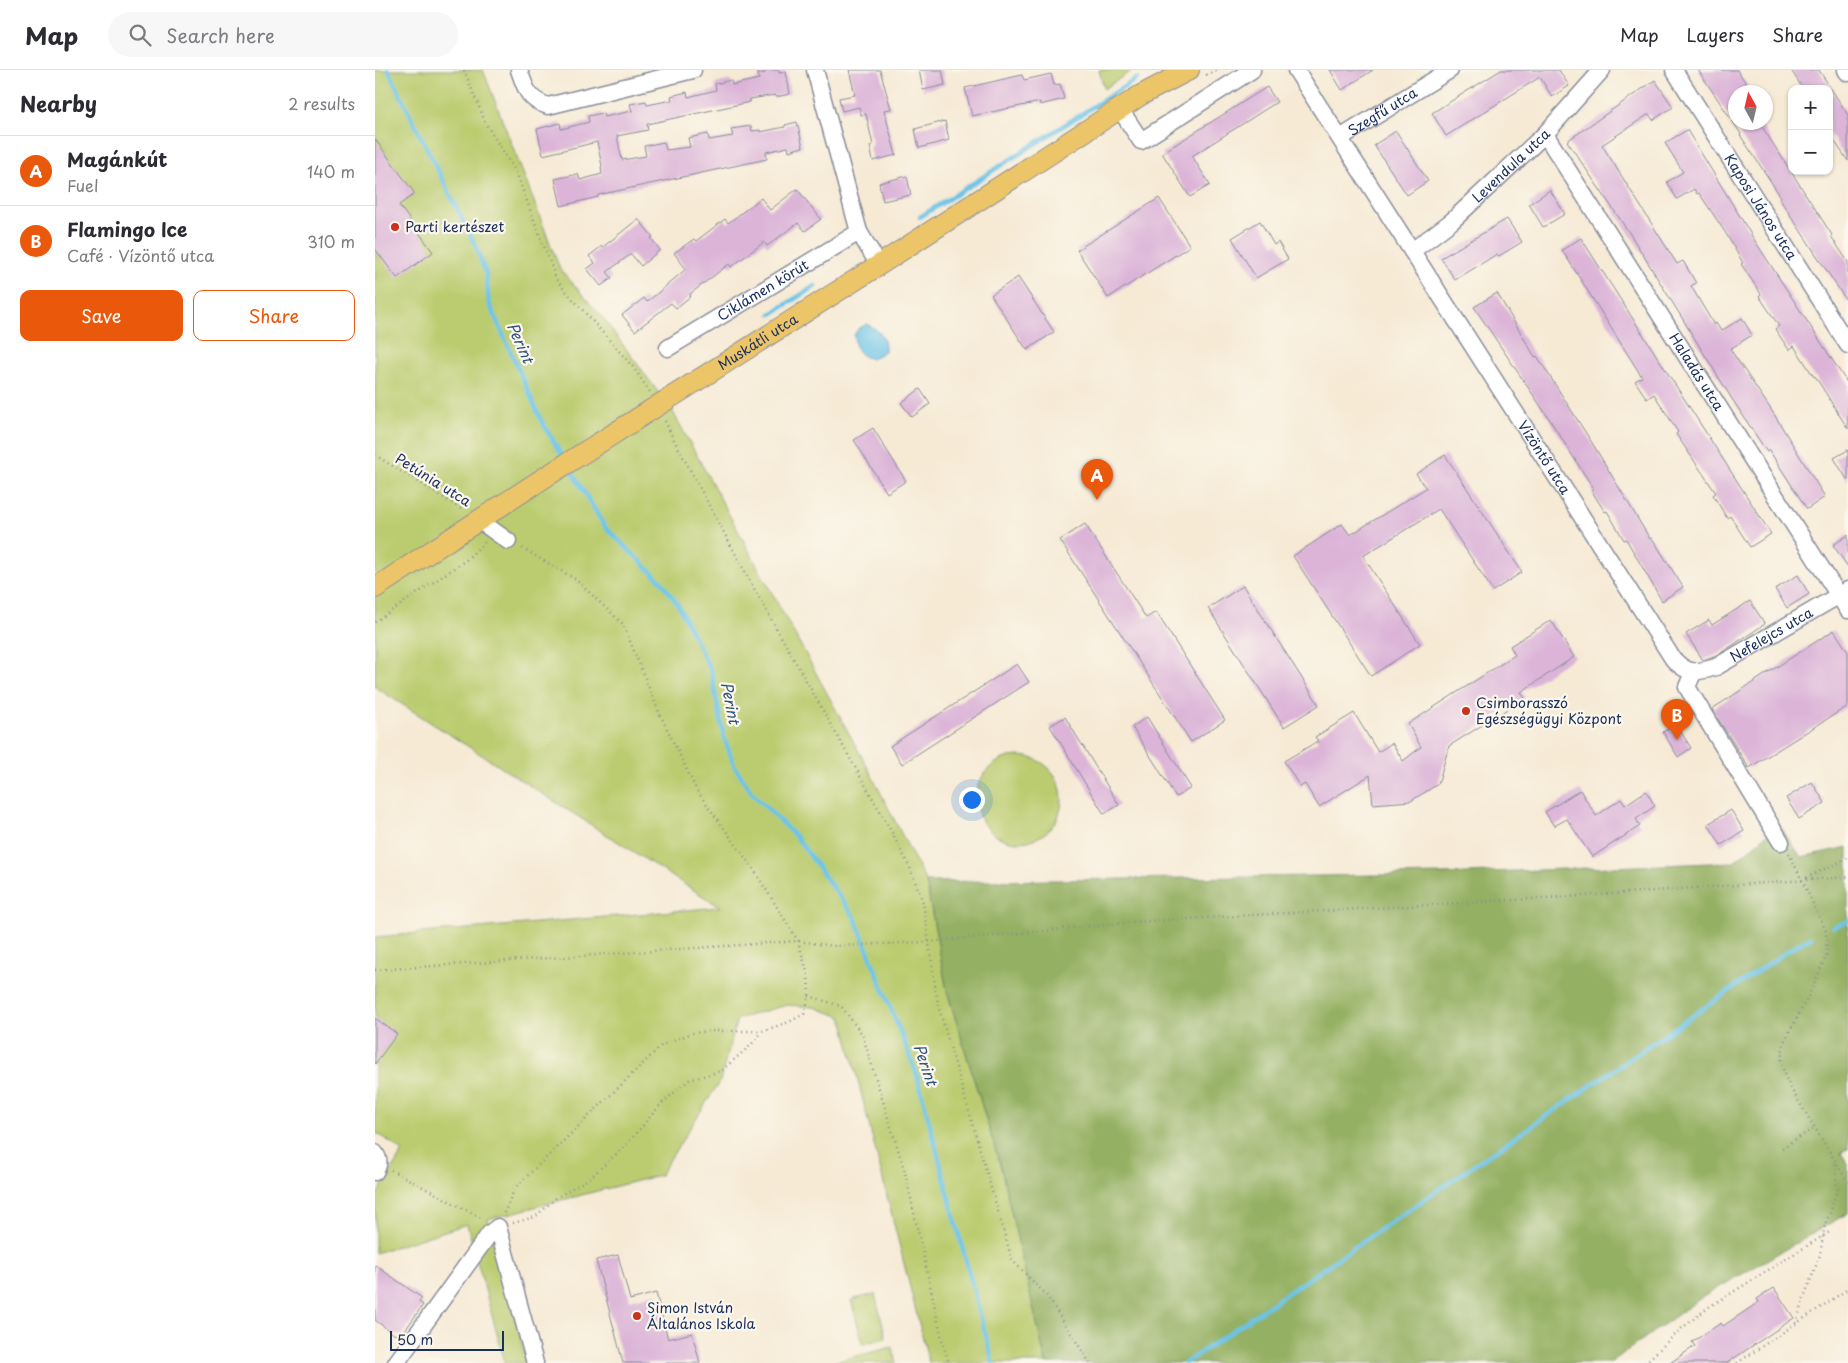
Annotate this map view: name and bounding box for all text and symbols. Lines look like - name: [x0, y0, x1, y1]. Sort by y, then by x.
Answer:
- search box: [108, 12, 458, 57]
- text: Map: [25, 17, 78, 53]
- icon: search: [126, 21, 154, 49]
- text: Search here: [166, 21, 275, 49]
- text: Map: [1620, 21, 1659, 48]
- text: Layers: [1687, 21, 1744, 48]
- text: Share: [1772, 21, 1823, 48]
- street label: Szegfű utca: [1344, 82, 1421, 141]
- north arrow: [1728, 85, 1773, 130]
- map controls: [1788, 85, 1833, 175]
- button: +: [1788, 85, 1833, 130]
- text: Nearby: [20, 87, 97, 119]
- text: 2 results: [288, 91, 355, 115]
- street label: Levendula utca: [1467, 123, 1555, 207]
- button: −: [1788, 130, 1833, 175]
- text: Magánkút: [67, 145, 167, 173]
- street label: Kaposi János utca: [1719, 149, 1803, 264]
- text: A: [30, 159, 42, 183]
- text: 140 m: [307, 159, 355, 183]
- text: Fuel: [67, 173, 98, 197]
- text: Flamingo Ice: [67, 215, 187, 243]
- place label: Parti kertészet: [405, 216, 504, 237]
- marker: Parti kertészet: [389, 221, 401, 233]
- text: B: [31, 229, 41, 253]
- text: 310 m: [307, 229, 355, 253]
- text: Café · Vízöntő utca: [67, 243, 214, 267]
- street label: Ciklámen körút: [713, 254, 813, 326]
- button: Save: [20, 290, 183, 341]
- button: Share: [193, 290, 355, 341]
- street label: Muskátli utca: [713, 308, 802, 375]
- water label: Perint: [502, 318, 541, 368]
- street label: Haladás utca: [1664, 329, 1730, 415]
- street label: Vízöntő utca: [1513, 416, 1576, 499]
- street label: Petúnia utca: [391, 448, 476, 511]
- pin: A: [1081, 459, 1113, 500]
- street label: Nefelejcs utca: [1726, 602, 1817, 667]
- water label: Perint: [716, 680, 747, 728]
- place label: Csimborasszó Egészségügyi Központ: [1476, 692, 1622, 729]
- pin: B: [1661, 699, 1693, 740]
- marker: Csimborasszó Egészségügyi Központ: [1460, 705, 1472, 717]
- your location: [959, 787, 985, 813]
- water label: Perint: [909, 1041, 945, 1090]
- place label: Simon István Általános Iskola: [647, 1297, 756, 1334]
- marker: Simon István Általános Iskola: [631, 1310, 643, 1322]
- scale bar: [390, 1328, 504, 1351]
- text: 50 m: [397, 1329, 433, 1350]

